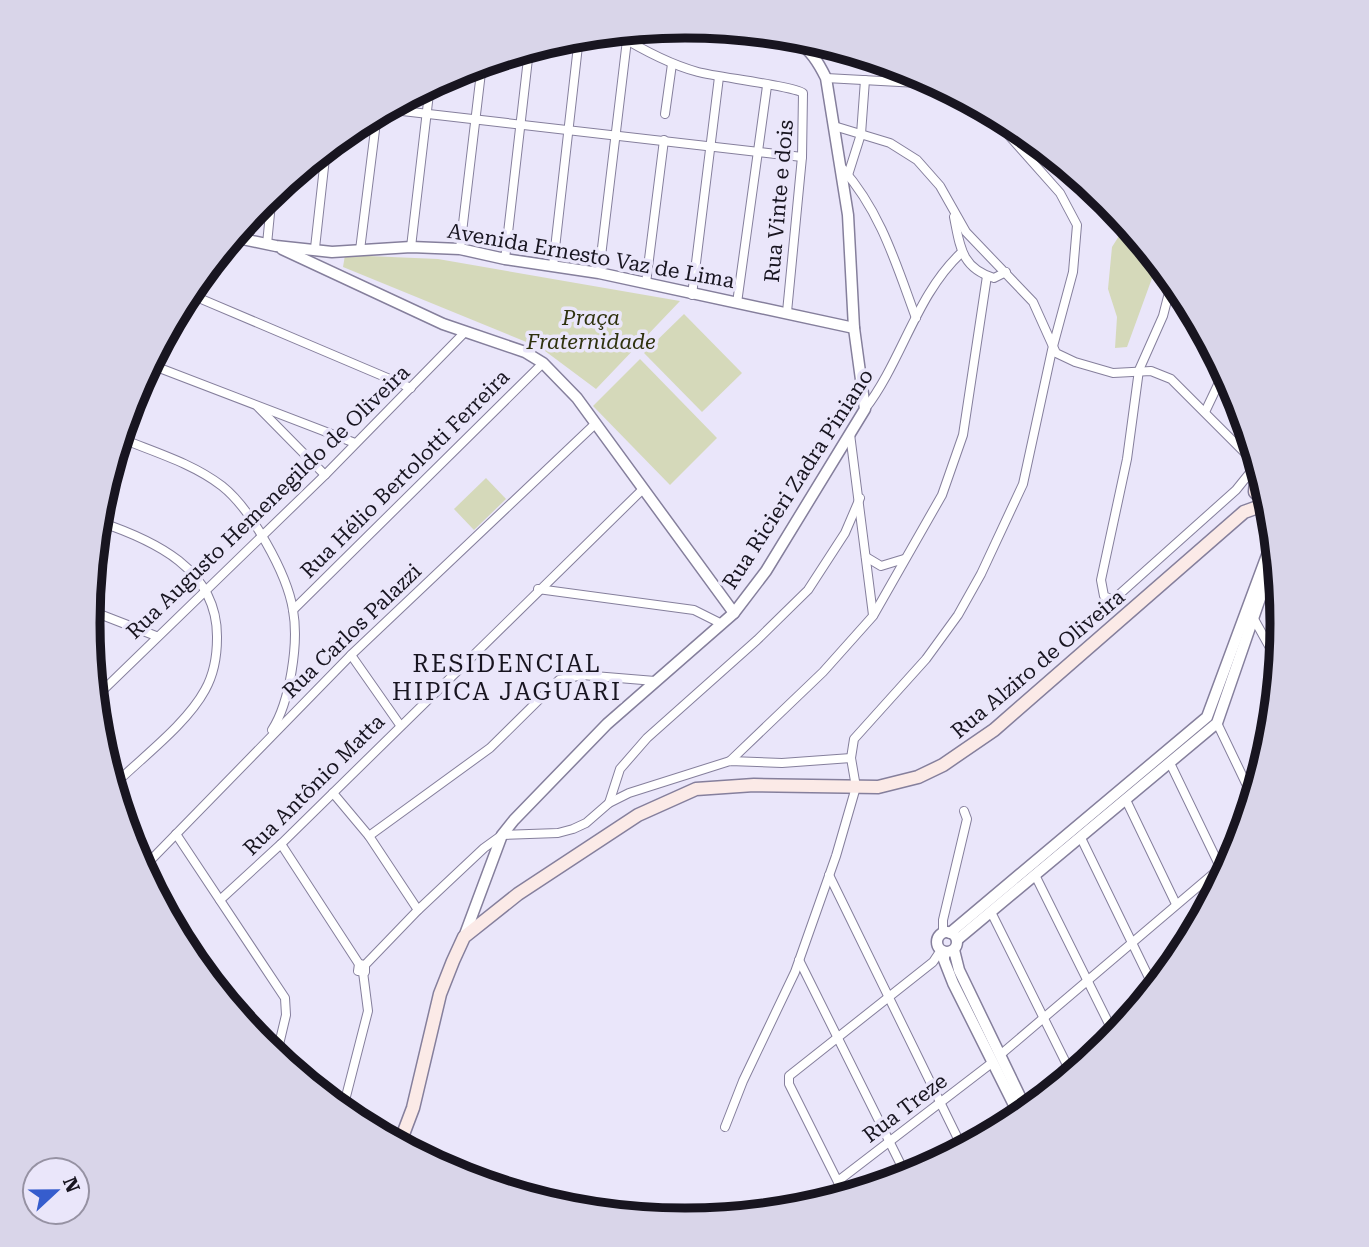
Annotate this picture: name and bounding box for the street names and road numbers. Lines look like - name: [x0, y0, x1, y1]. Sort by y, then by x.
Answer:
- street label: Rua Vinte e dois: [760, 119, 798, 283]
- street label: Avenida Ernesto Vaz de Lima: [446, 219, 737, 293]
- street label: Rua Augusto Hemenegildo de Oliveira: [122, 360, 415, 644]
- street label: Rua Hélio Bertolotti Ferreira: [296, 364, 515, 583]
- street label: Rua Ricieri Zadra Piniano: [718, 365, 878, 593]
- street label: Rua Carlos Palazzi: [278, 559, 426, 703]
- street label: Rua Alziro de Oliveira: [947, 584, 1130, 743]
- street label: Rua Antônio Matta: [239, 709, 390, 860]
- street label: Rua Treze: [858, 1069, 952, 1147]

